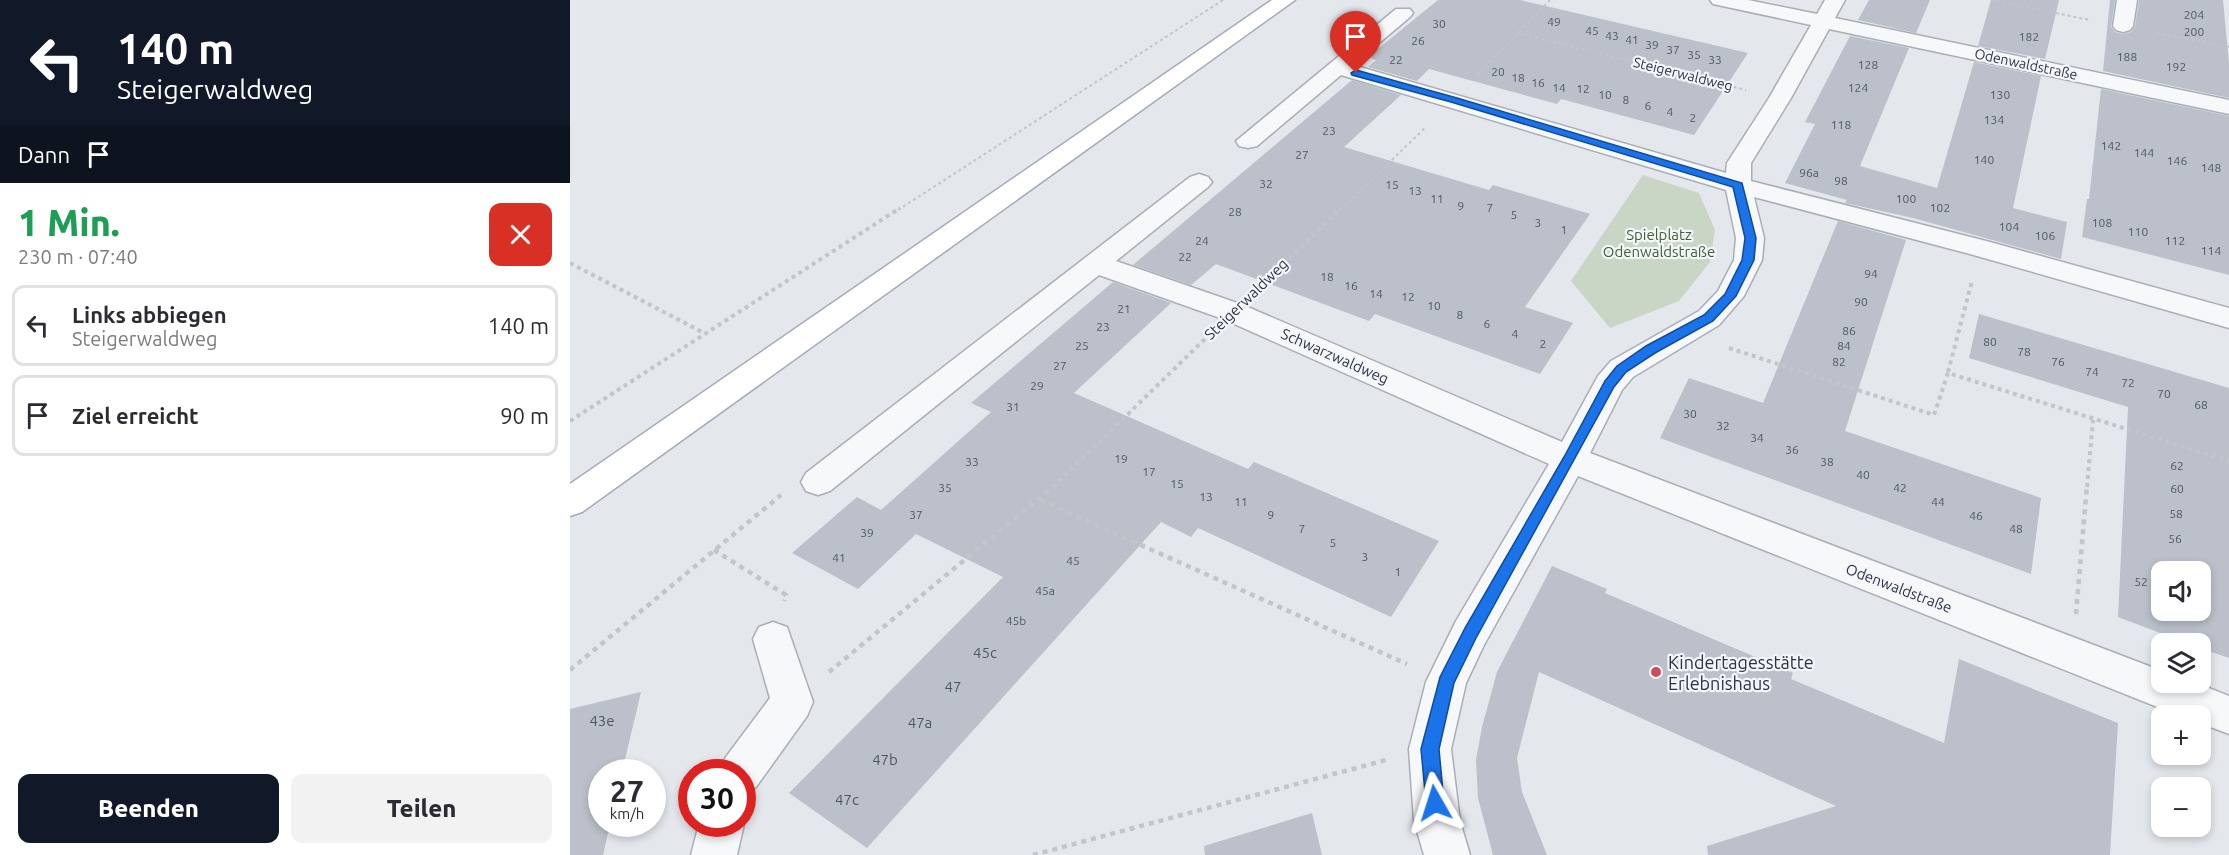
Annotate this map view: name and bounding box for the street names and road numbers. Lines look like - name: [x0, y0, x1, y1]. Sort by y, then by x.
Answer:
- street label: Odenwaldstraße: [1973, 45, 2079, 83]
- street label: Steigerwaldweg: [1632, 54, 1734, 94]
- street label: Steigerwaldweg: [1201, 255, 1291, 343]
- street label: Schwarzwaldweg: [1279, 325, 1391, 387]
- street label: Odenwaldstraße: [1843, 560, 1955, 616]

